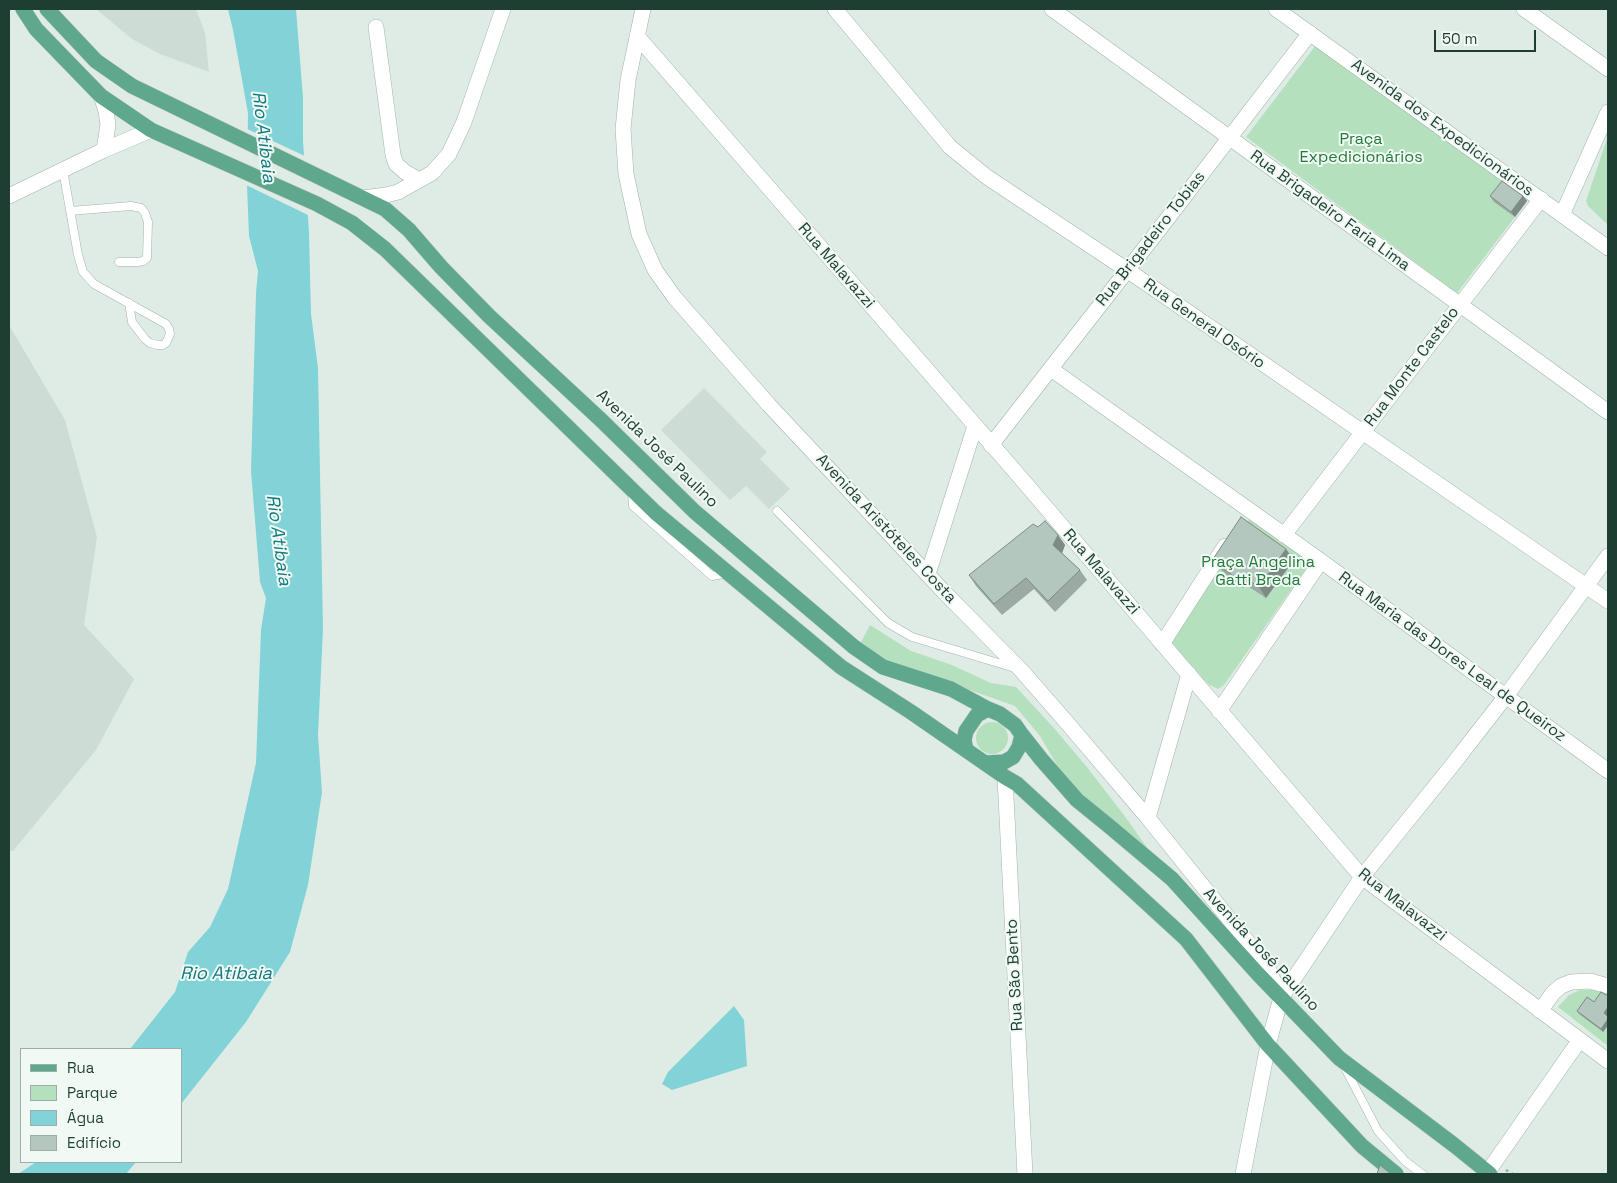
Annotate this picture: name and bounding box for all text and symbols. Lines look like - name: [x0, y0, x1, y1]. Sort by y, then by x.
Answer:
- scale bar: [1437, 20, 1540, 52]
- text: 50 m: [1442, 29, 1477, 48]
- street label: Avenida dos Expedicionários: [1347, 55, 1537, 201]
- water label: Rio Atibaia: [247, 90, 279, 184]
- park label: Praça Expedicionários: [1299, 130, 1423, 168]
- street label: Rua Brigadeiro Faria Lima: [1246, 147, 1414, 275]
- street label: Rua Brigadeiro Tobias: [1092, 168, 1210, 310]
- street label: Rua Malavazzi: [794, 219, 878, 313]
- street label: Rua General Osório: [1139, 275, 1269, 373]
- street label: Rua Monte Castelo: [1361, 303, 1463, 431]
- street label: Avenida José Paulino: [592, 386, 722, 512]
- street label: Avenida Aristóteles Costa: [812, 450, 960, 608]
- water label: Rio Atibaia: [261, 493, 295, 587]
- street label: Rua Malavazzi: [1059, 525, 1143, 619]
- park label: Praça Angelina Gatti Breda: [1201, 553, 1315, 591]
- street label: Rua Maria das Dores Leal de Queiroz: [1334, 568, 1570, 746]
- street label: Rua Malavazzi: [1354, 864, 1450, 946]
- street label: Avenida José Paulino: [1199, 884, 1323, 1016]
- street label: Rua São Bento: [1002, 918, 1028, 1032]
- water label: Rio Atibaia: [180, 963, 272, 985]
- legend: [20, 1048, 182, 1163]
- text: Rua: [67, 1058, 94, 1077]
- text: Parque: [67, 1083, 118, 1102]
- text: Água: [67, 1108, 104, 1127]
- text: Edifício: [67, 1133, 121, 1152]

